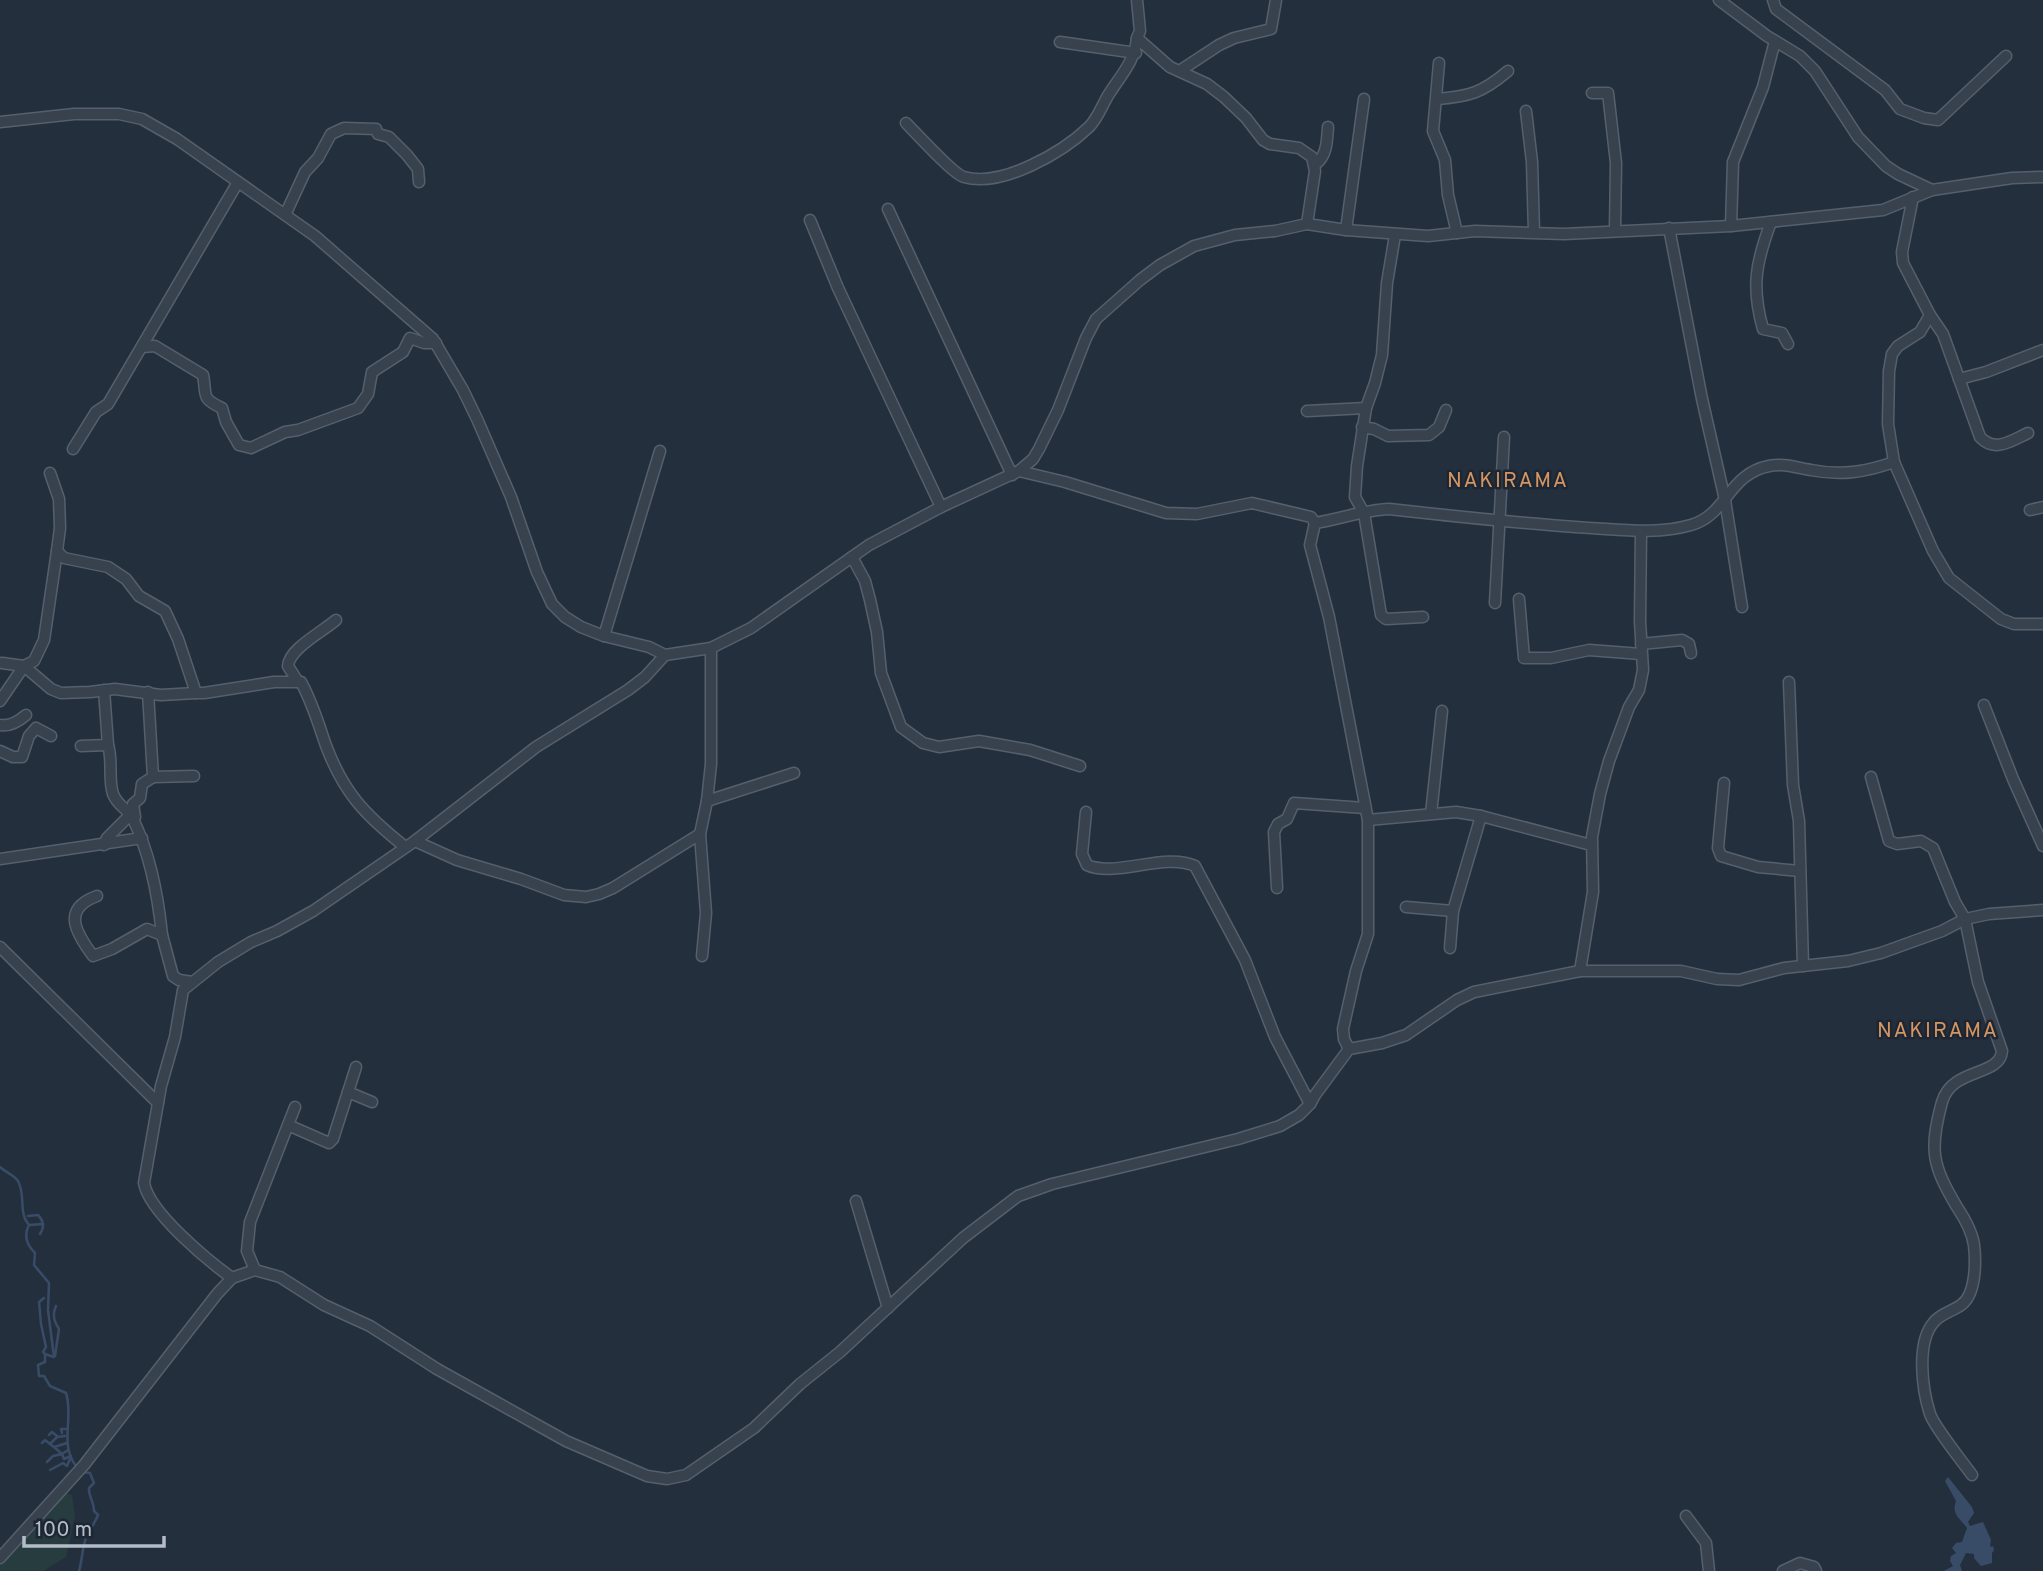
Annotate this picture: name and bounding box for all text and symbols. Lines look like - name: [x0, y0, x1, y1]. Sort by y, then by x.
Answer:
- district label: NAKIRAMA: [1447, 468, 1569, 495]
- district label: NAKIRAMA: [1877, 1018, 1999, 1045]
- scale bar: [24, 1504, 164, 1548]
- text: 100 m: [35, 1517, 92, 1544]

